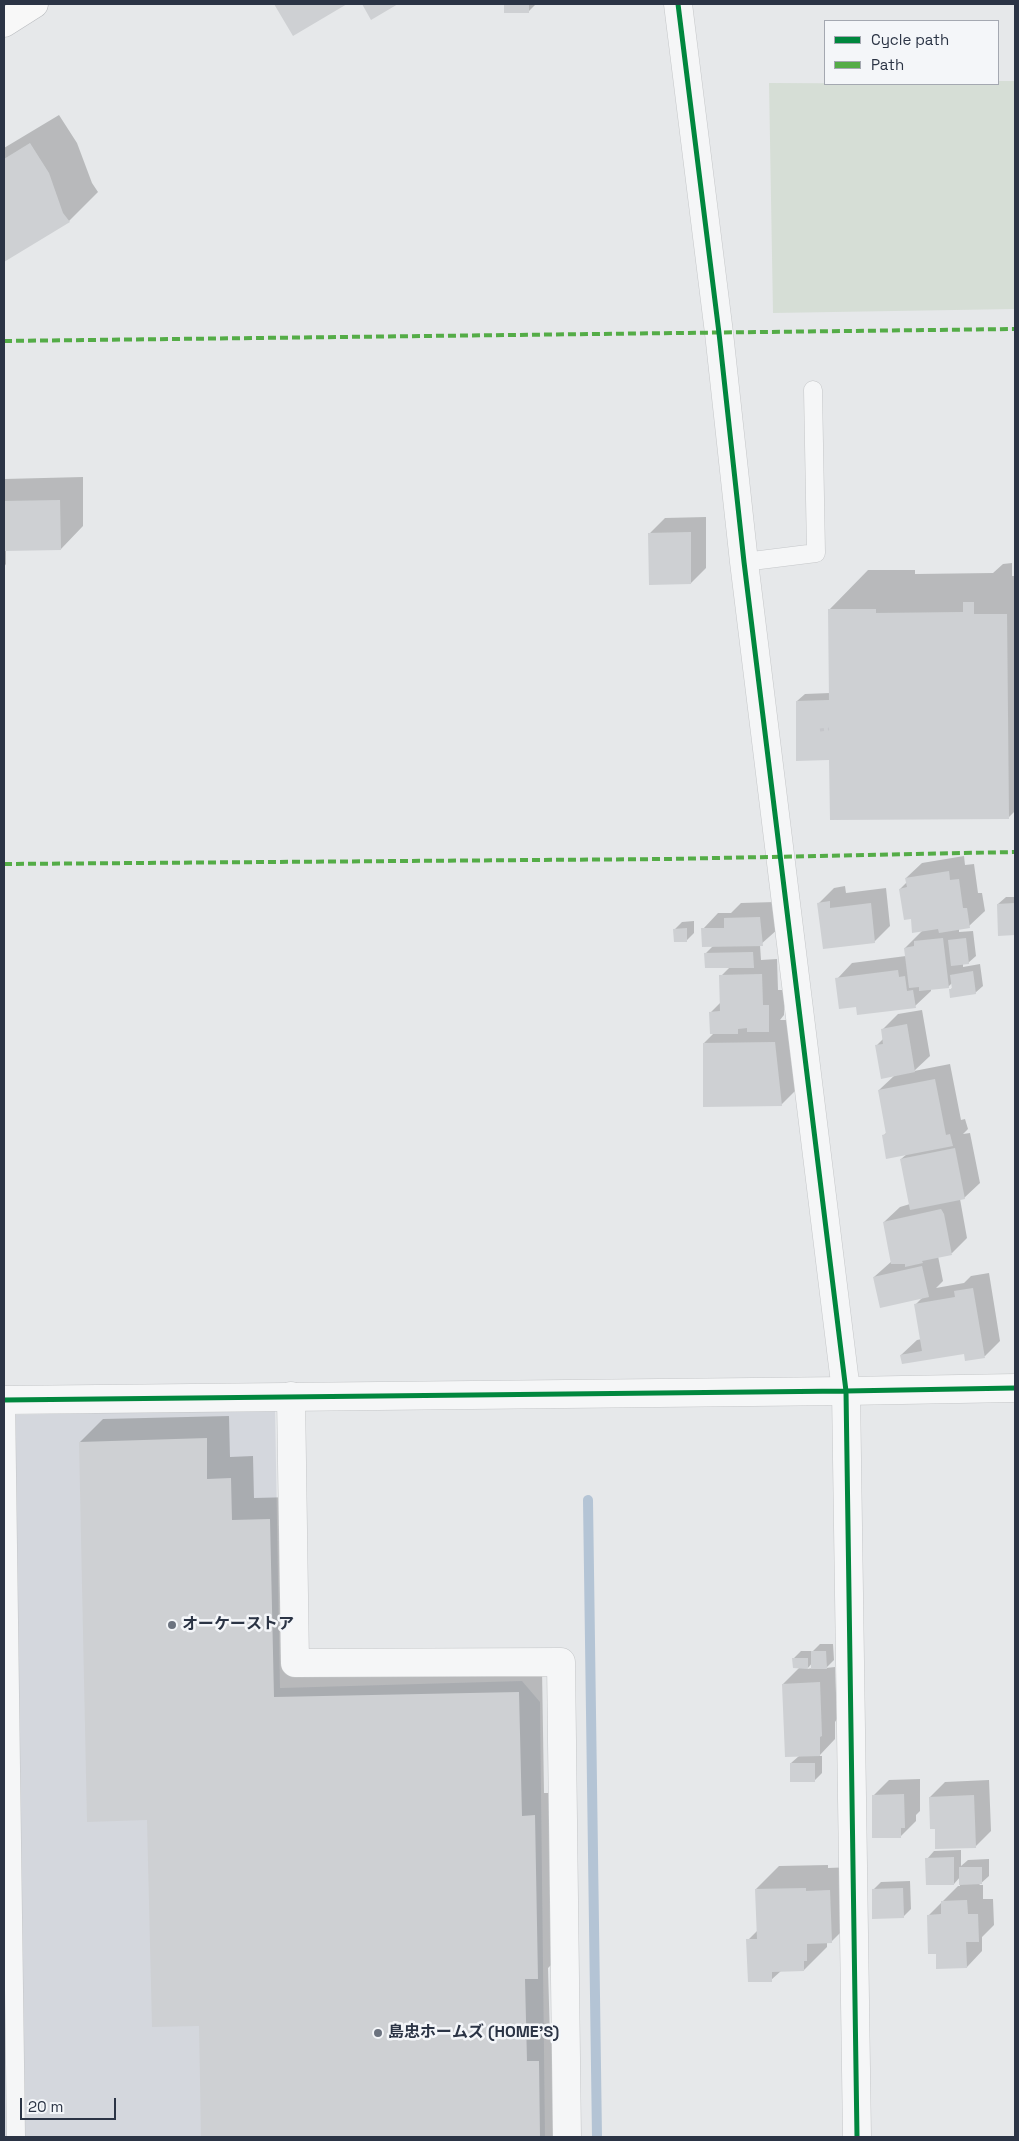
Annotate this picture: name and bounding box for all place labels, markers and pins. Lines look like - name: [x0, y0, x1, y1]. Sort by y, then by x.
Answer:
- place label: オーケーストア: [182, 1615, 294, 1635]
- marker: オーケーストア: [166, 1619, 178, 1631]
- place label: 島忠ホームズ (HOME'S): [388, 2023, 559, 2043]
- marker: 島忠ホームズ (HOME'S): [372, 2027, 384, 2039]

